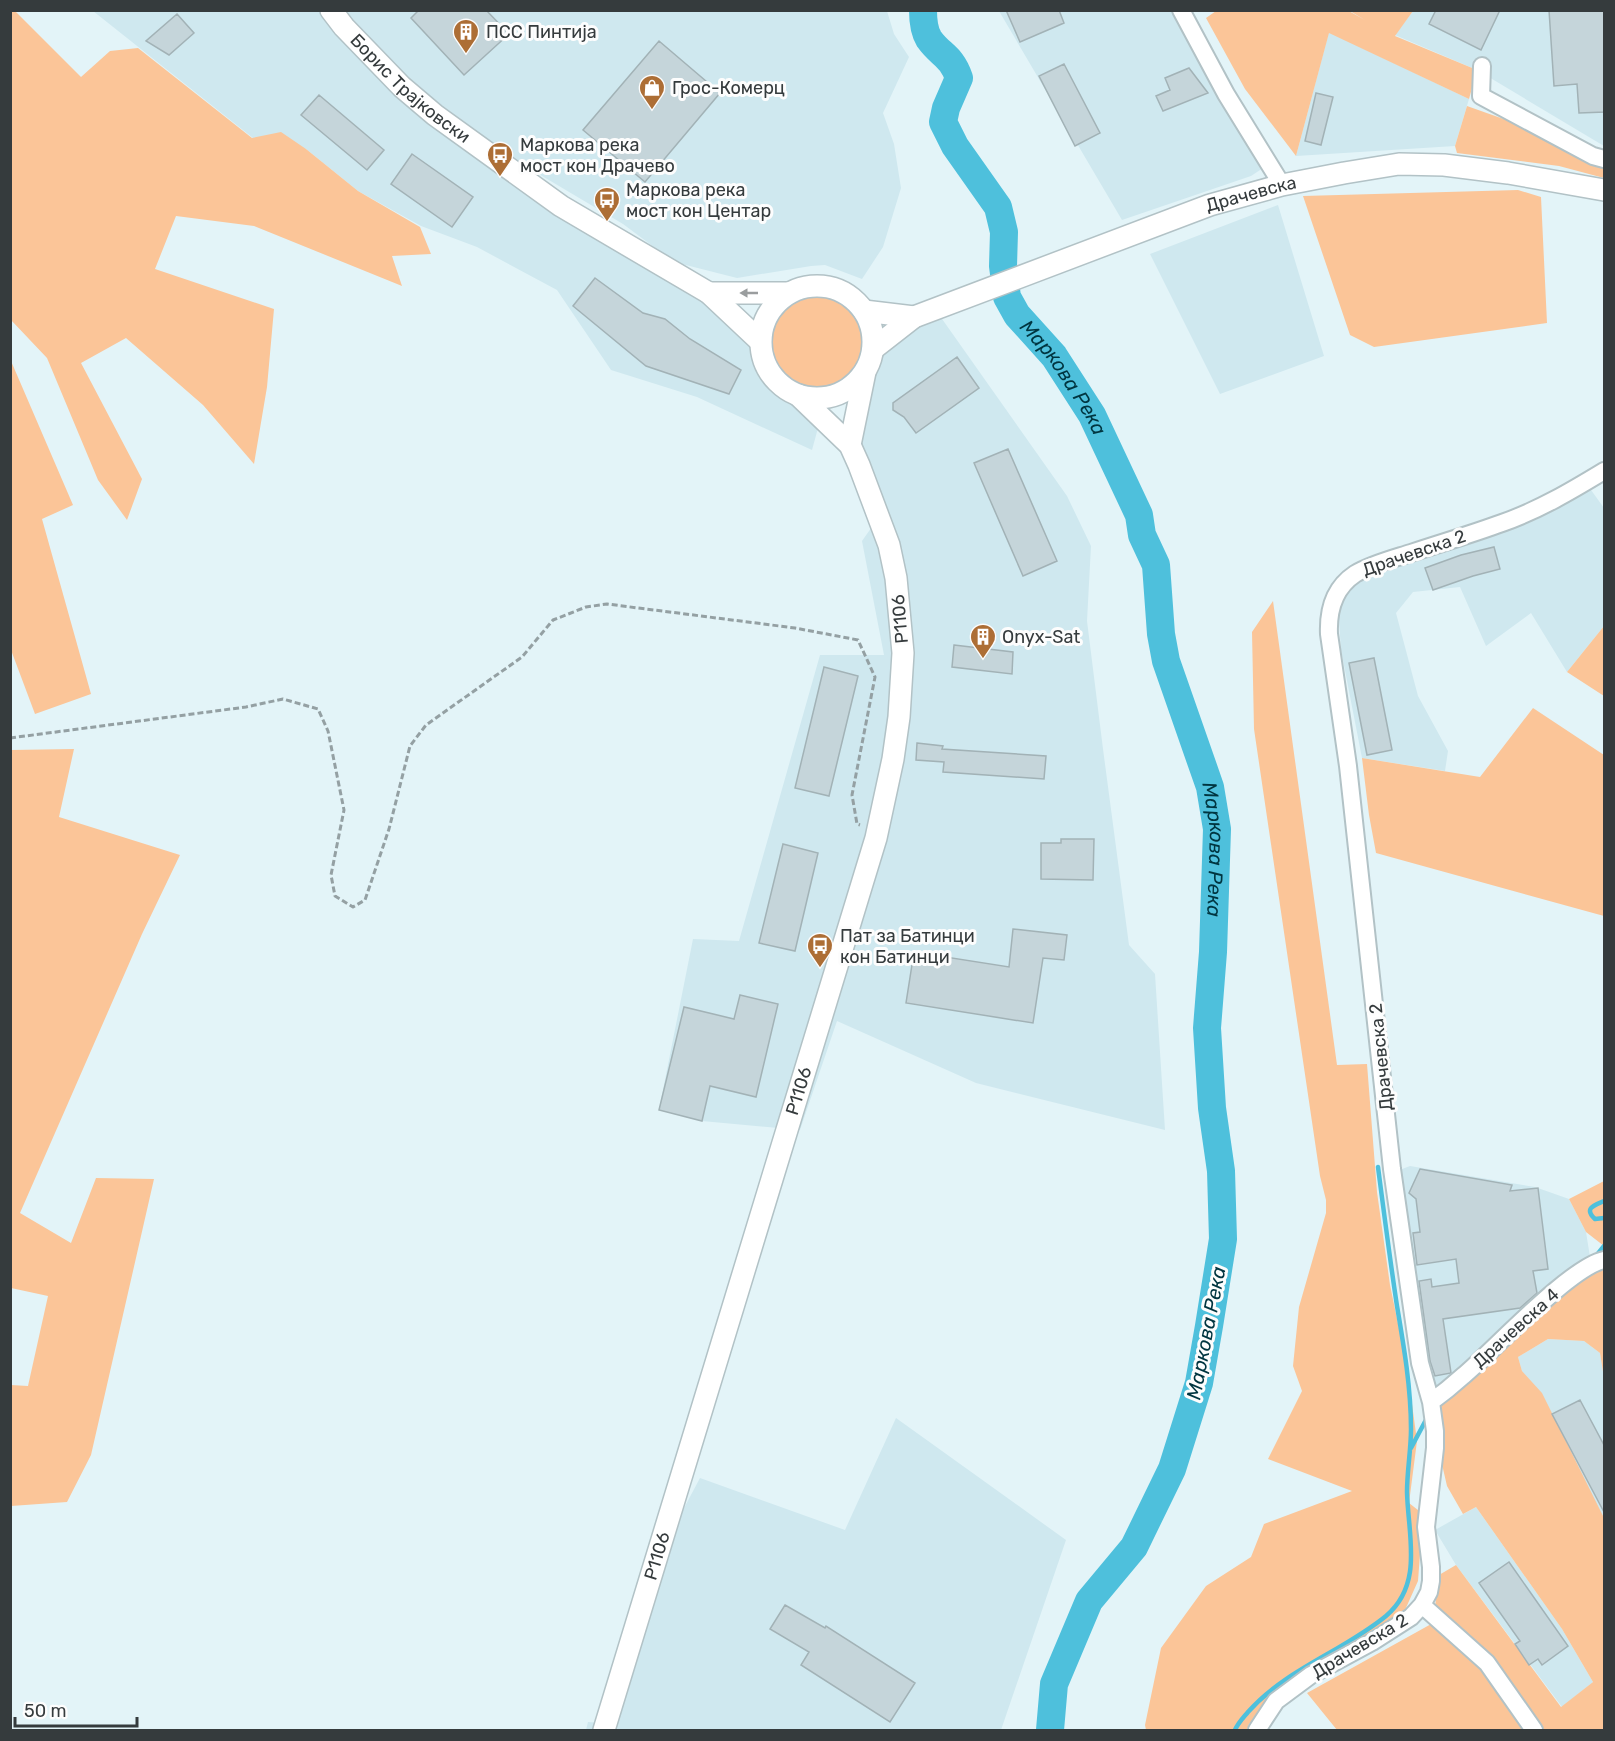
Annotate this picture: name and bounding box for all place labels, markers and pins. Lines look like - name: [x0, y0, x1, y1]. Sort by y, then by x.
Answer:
- building icon: ПСС Пинтија: [451, 17, 481, 55]
- place label: ПСС Пинтија: [486, 21, 597, 43]
- shop icon: Грос-Комерц: [637, 73, 667, 111]
- place label: Грос-Комерц: [672, 77, 785, 99]
- place label: Маркова река мост кон Драчево: [520, 134, 675, 177]
- bus stop icon: Маркова река мост кон Драчево: [485, 140, 515, 178]
- place label: Маркова река мост кон Центар: [626, 179, 771, 222]
- bus stop icon: Маркова река мост кон Центар: [592, 185, 622, 223]
- building icon: Onyx-Sat: [968, 622, 998, 660]
- place label: Onyx-Sat: [1002, 626, 1080, 648]
- place label: Пат за Батинци кон Батинци: [840, 925, 975, 968]
- bus stop icon: Пат за Батинци кон Батинци: [805, 931, 835, 969]

